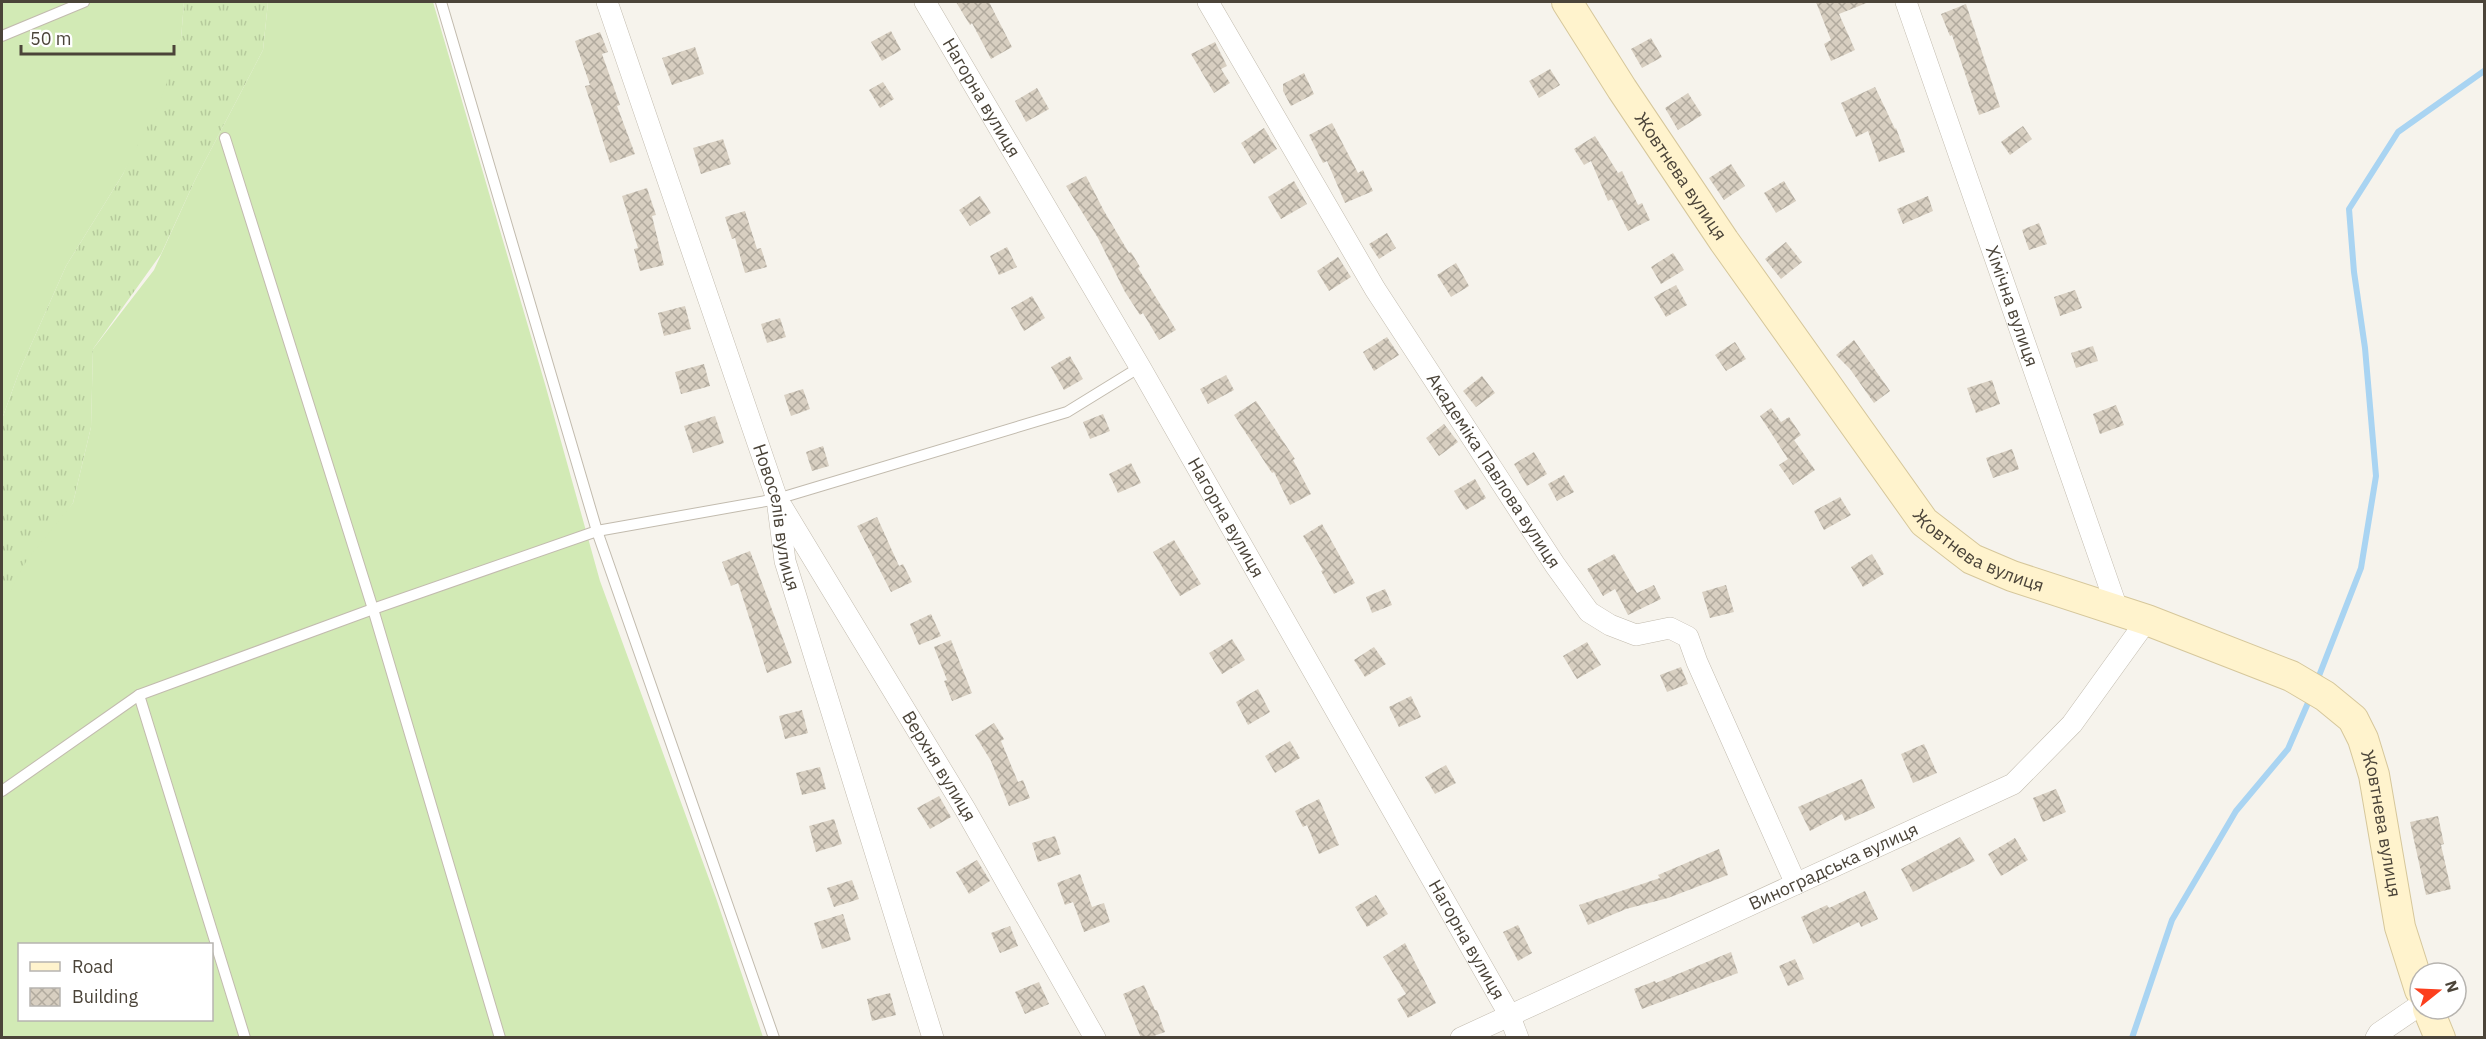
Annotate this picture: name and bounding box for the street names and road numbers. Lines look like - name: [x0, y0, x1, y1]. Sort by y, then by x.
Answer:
- street label: Нагорна вулиця: [938, 34, 1026, 161]
- street label: Жовтнева вулиця: [1630, 107, 1732, 245]
- street label: Хімічна вулиця: [1981, 242, 2044, 369]
- street label: Академіка Павлова вулиця: [1422, 368, 1566, 572]
- street label: Новоселів вулиця: [748, 441, 806, 593]
- street label: Нагорна вулиця: [1183, 453, 1270, 582]
- street label: Жовтнева вулиця: [1908, 505, 2047, 597]
- street label: Верхня вулиця: [897, 706, 982, 825]
- street label: Жовтнева вулиця: [2356, 747, 2407, 899]
- street label: Виноградська вулиця: [1745, 817, 1922, 915]
- street label: Нагорна вулиця: [1424, 875, 1510, 1004]

